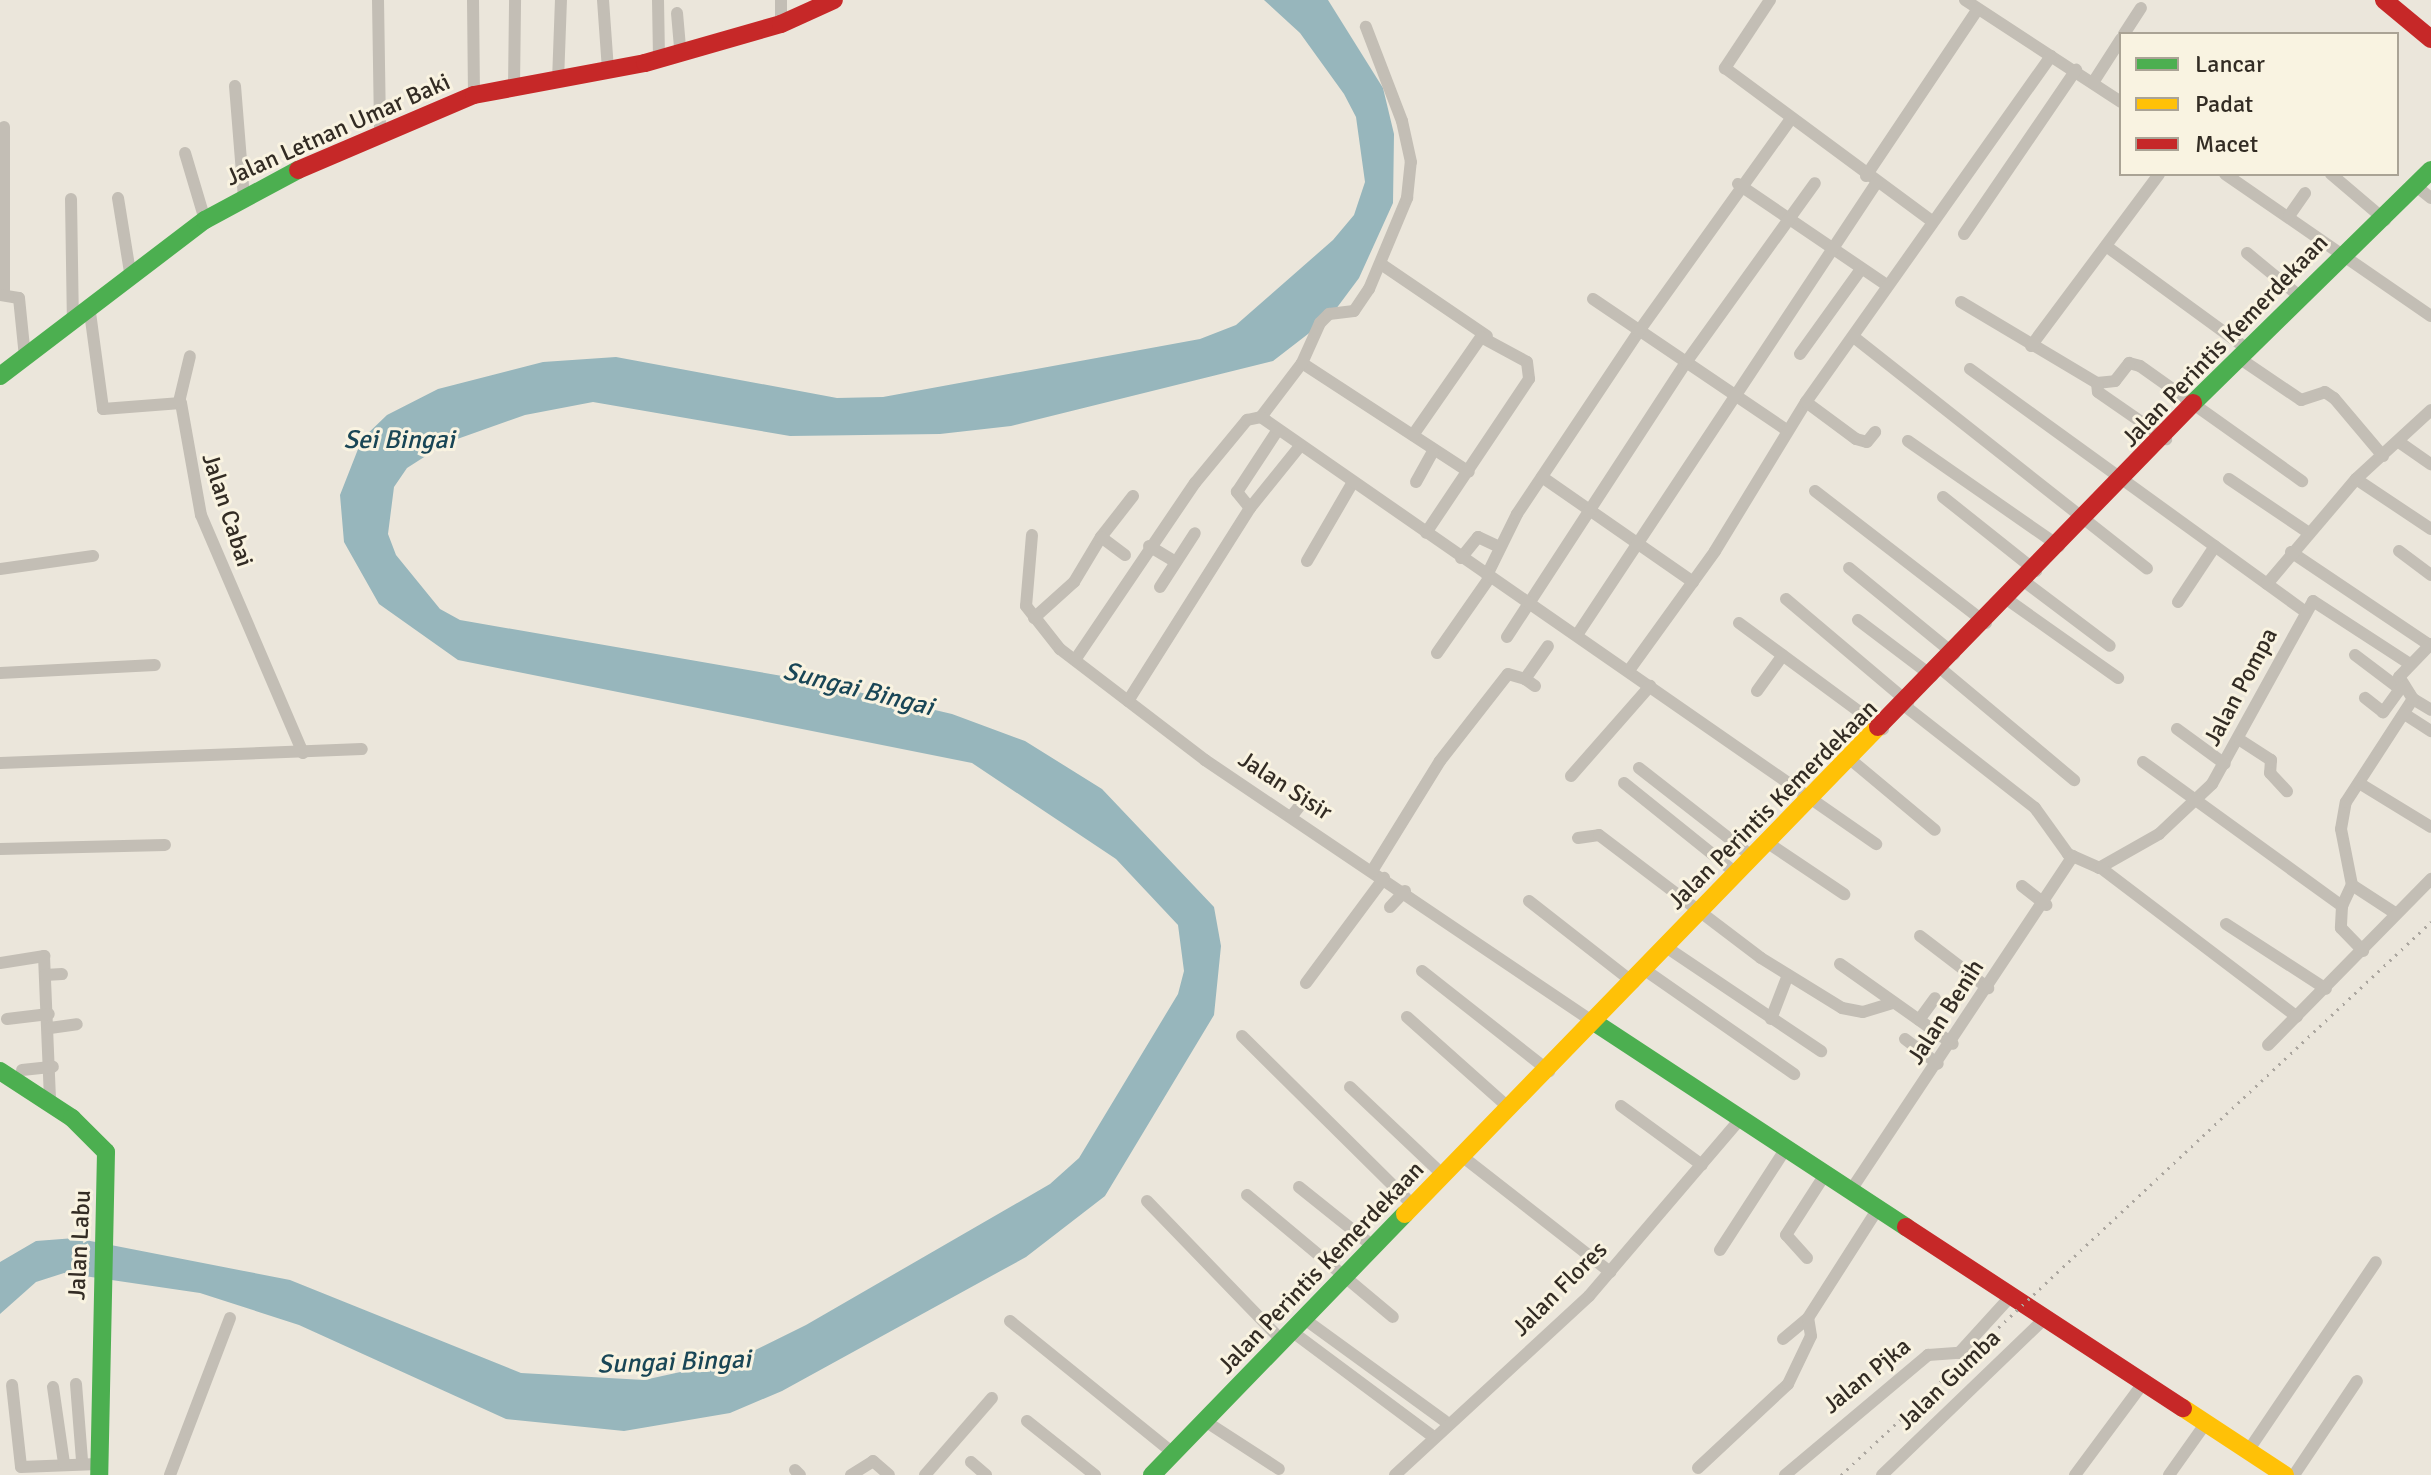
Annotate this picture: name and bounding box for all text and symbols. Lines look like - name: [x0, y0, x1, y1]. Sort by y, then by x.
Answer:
- legend: [2119, 32, 2399, 176]
- text: Lancar: [2195, 49, 2265, 79]
- street label: Jalan Letnan Umar Baki: [221, 68, 455, 192]
- text: Padat: [2195, 89, 2253, 119]
- text: Macet: [2195, 129, 2258, 159]
- street label: Jalan Perintis Kemerdekaan: [2116, 229, 2334, 453]
- water label: Sei Bingai: [343, 425, 455, 457]
- street label: Jalan Cabai: [195, 450, 259, 570]
- street label: Jalan Pompa: [2198, 623, 2284, 751]
- water label: Sungai Bingai: [780, 656, 936, 724]
- street label: Jalan Perintis Kemerdekaan: [1662, 694, 1884, 916]
- street label: Jalan Sisir: [1233, 745, 1337, 827]
- street label: Jalan Benih: [1901, 954, 1991, 1070]
- street label: Jalan Perintis Kemerdekaan: [1212, 1156, 1430, 1380]
- street label: Jalan Labu: [63, 1189, 97, 1301]
- street label: Jalan Flores: [1506, 1235, 1614, 1343]
- street label: Jalan Gumba: [1891, 1324, 2007, 1436]
- street label: Jalan Pjka: [1817, 1332, 1917, 1420]
- water label: Sungai Bingai: [597, 1345, 751, 1381]

